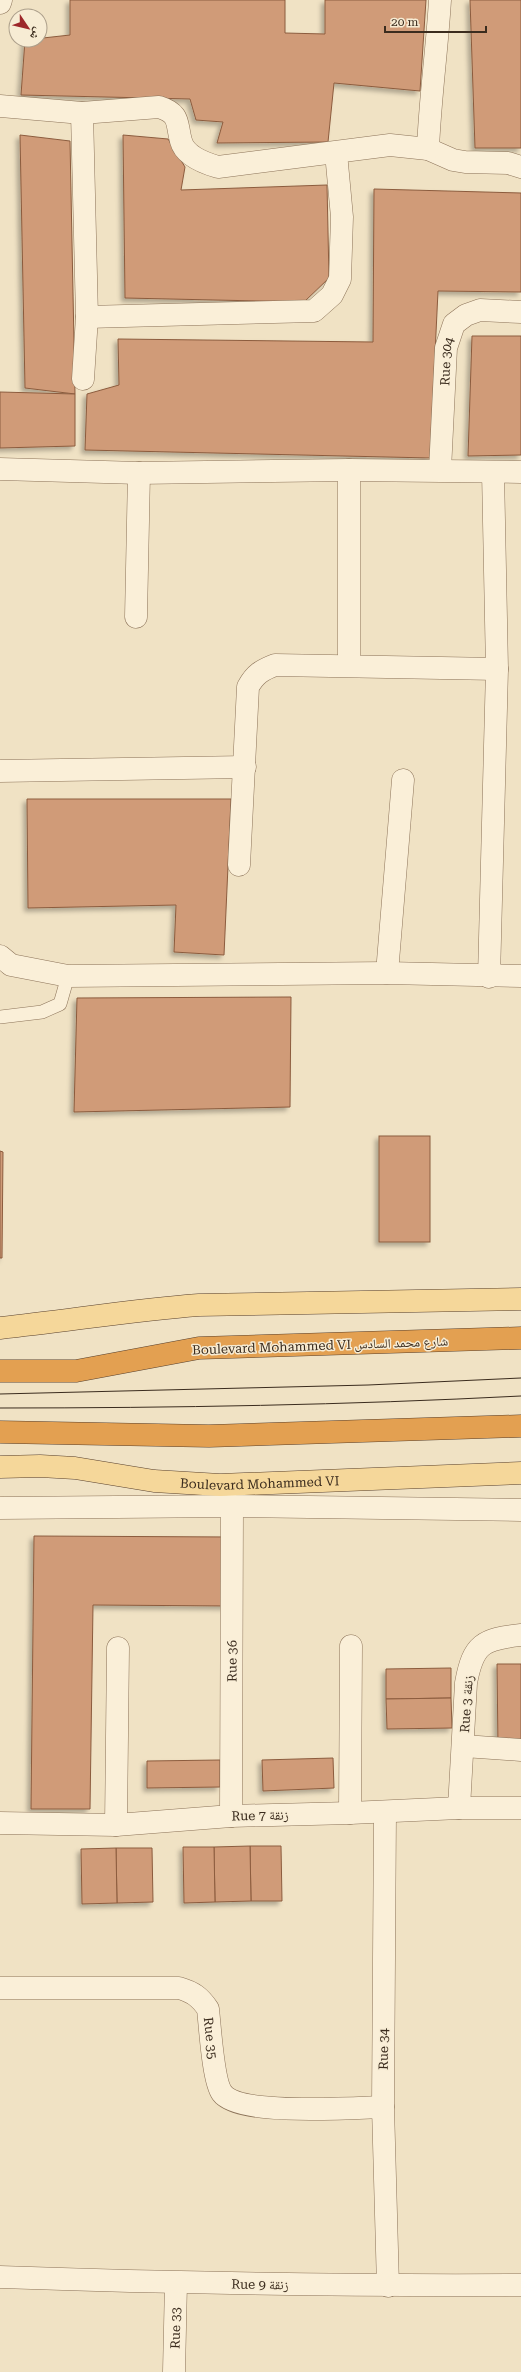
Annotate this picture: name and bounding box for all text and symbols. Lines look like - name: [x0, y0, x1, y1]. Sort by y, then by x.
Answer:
- north arrow: [8, 8, 48, 48]
- scale bar: [385, 8, 486, 34]
- text: 20 m: [391, 15, 418, 29]
- text: ش: [26, 24, 44, 42]
- street label: Rue 304: [437, 334, 457, 386]
- street label: Boulevard Mohammed VI شارع محمد السادس: [192, 1334, 448, 1359]
- street label: Boulevard Mohammed VI: [180, 1473, 340, 1493]
- street label: Rue 36: [224, 1640, 240, 1682]
- street label: Rue 3 زنقة: [457, 1675, 477, 1733]
- street label: Rue 7 زنقة: [231, 1808, 289, 1824]
- street label: Rue 35: [201, 2016, 220, 2060]
- street label: Rue 34: [376, 2027, 391, 2070]
- street label: Rue 9 زنقة: [231, 2277, 289, 2293]
- street label: Rue 33: [168, 2307, 183, 2349]

